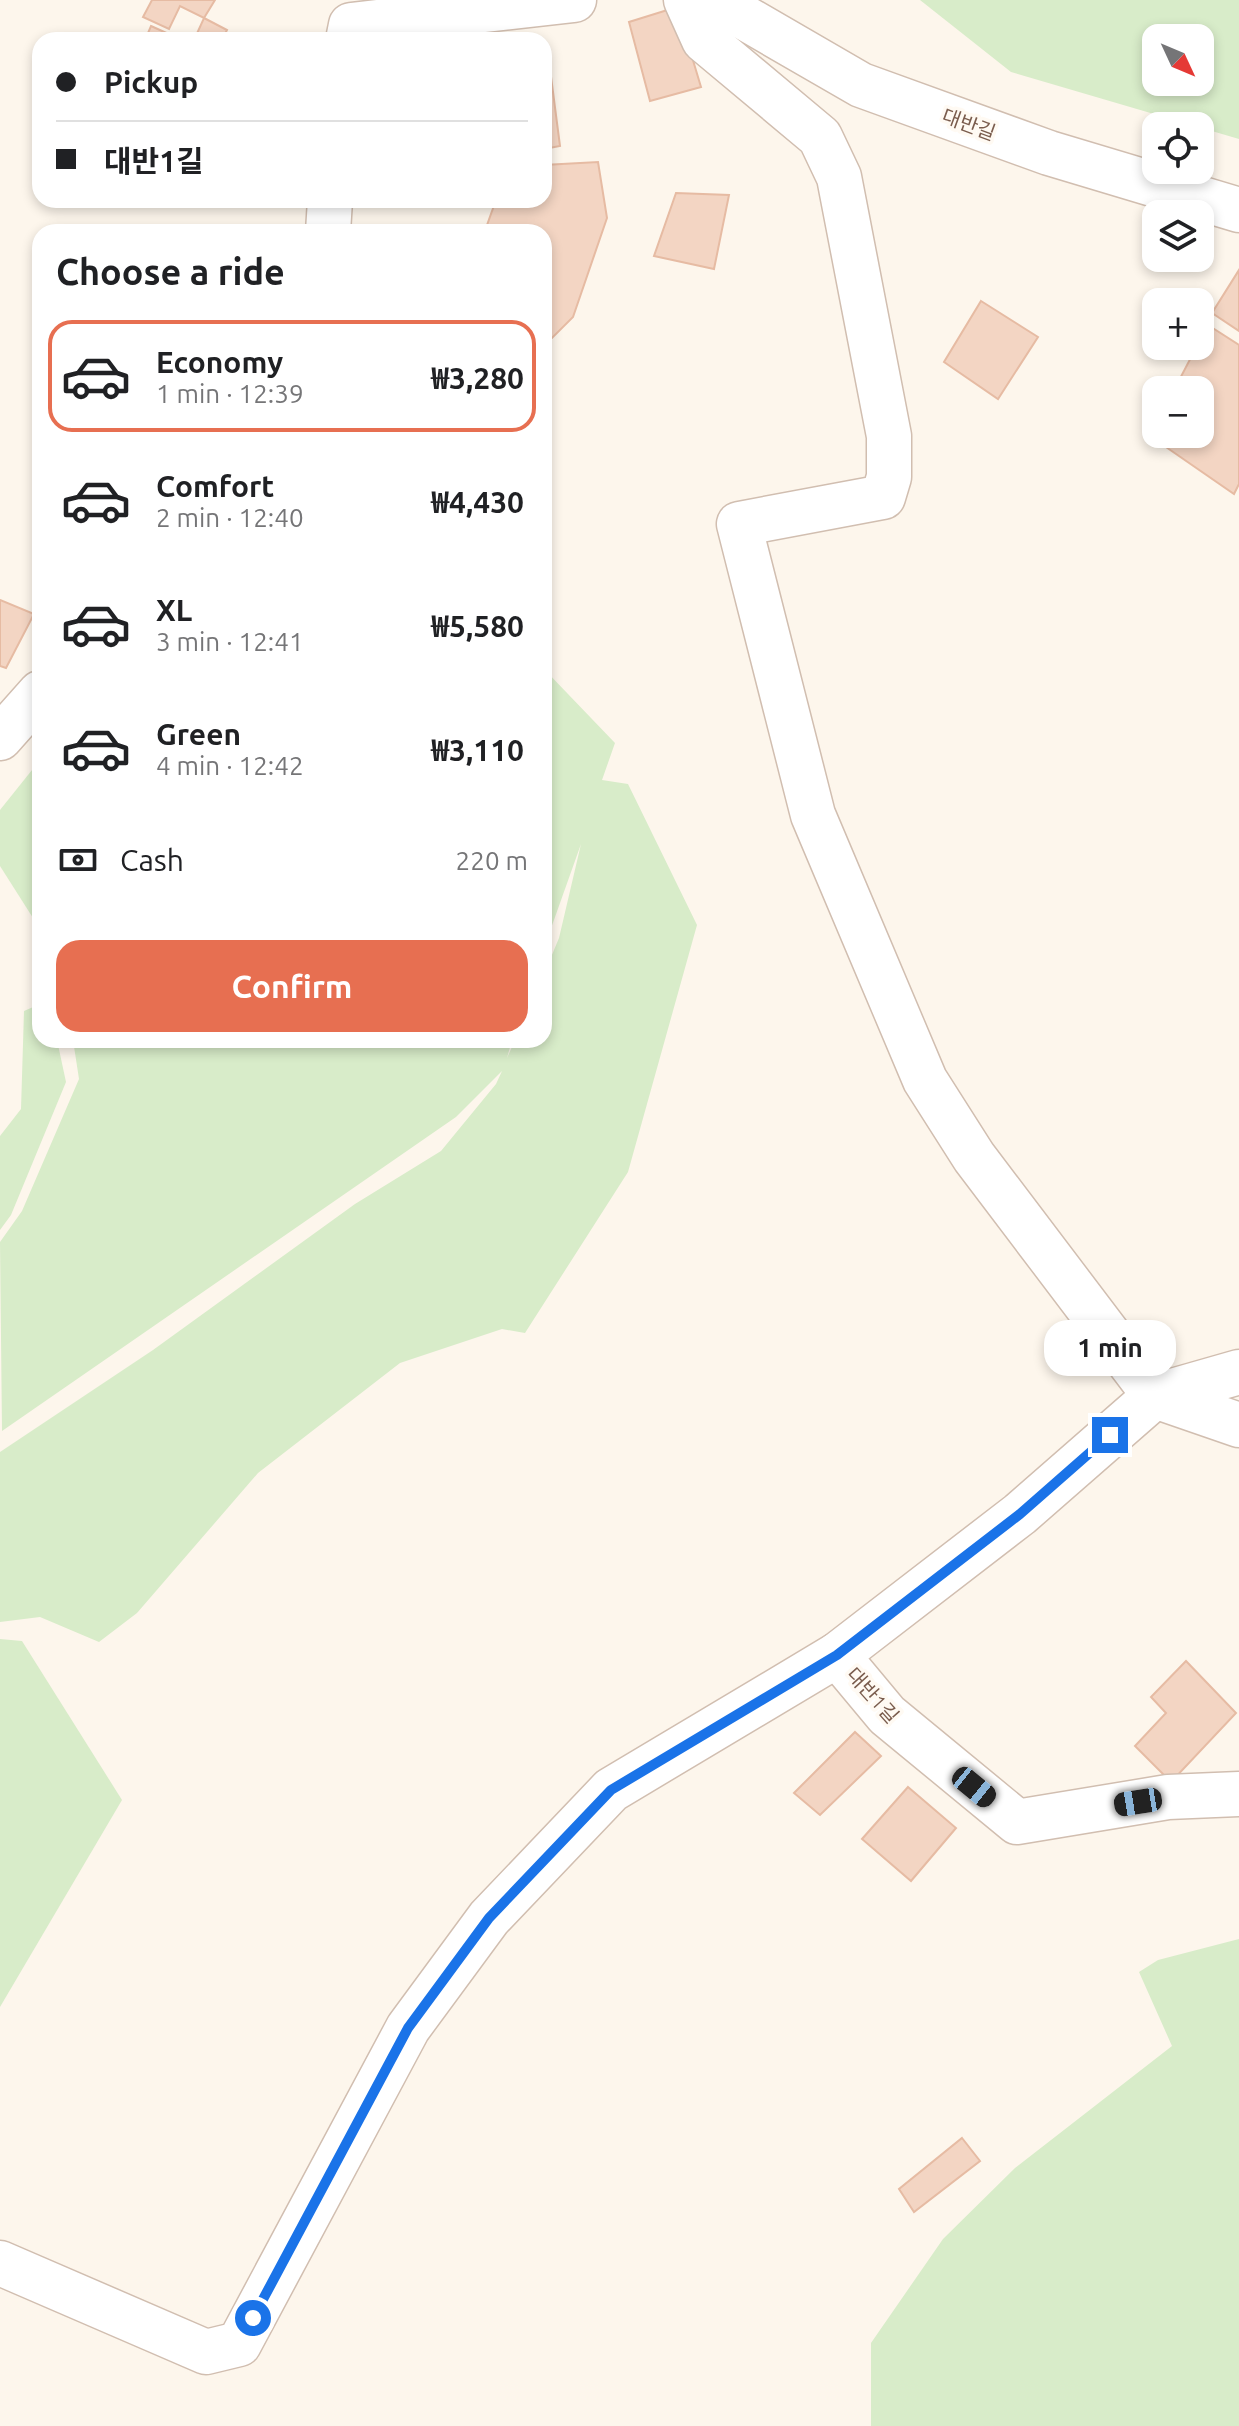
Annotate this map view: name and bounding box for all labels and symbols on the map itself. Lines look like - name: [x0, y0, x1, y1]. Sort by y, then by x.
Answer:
- north arrow: [1142, 24, 1214, 96]
- street label: 대반길: [939, 104, 999, 144]
- callout: 1 min: [1044, 1319, 1176, 1375]
- route end: [1092, 1417, 1128, 1453]
- street label: 대반1길: [842, 1663, 904, 1727]
- car: [948, 1763, 1000, 1811]
- car: [1112, 1786, 1164, 1818]
- route start: [235, 2300, 271, 2336]

